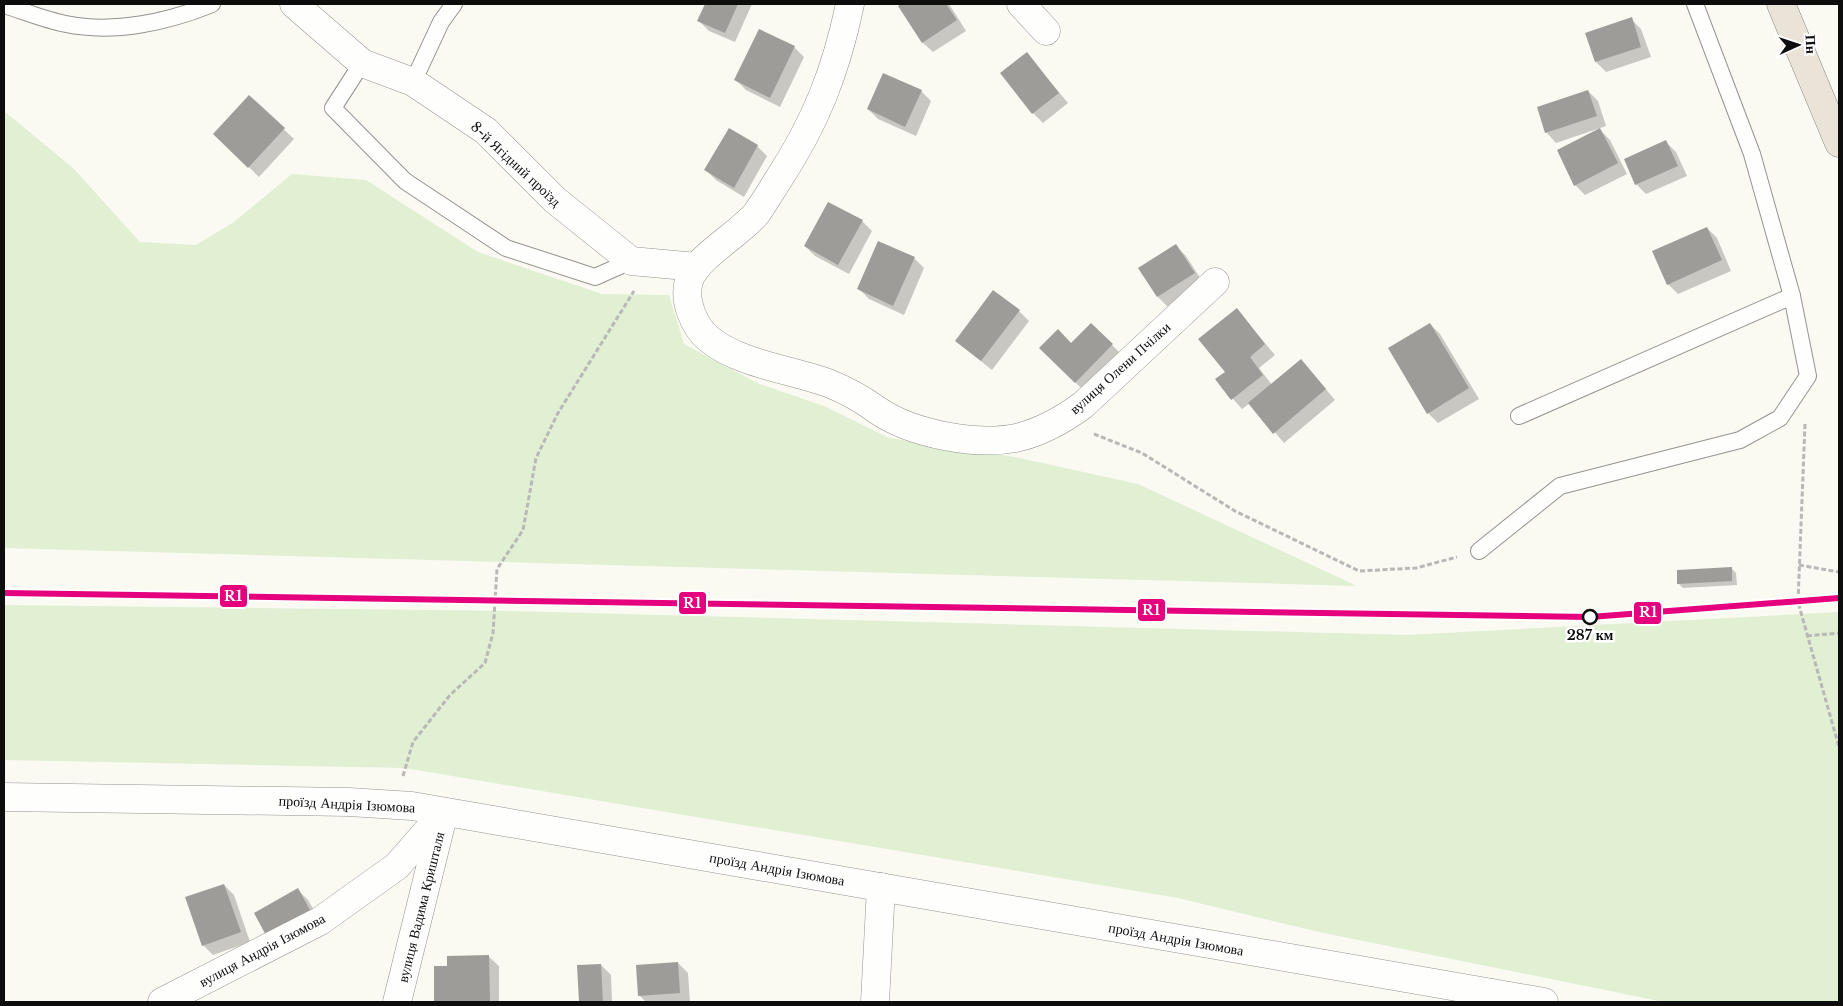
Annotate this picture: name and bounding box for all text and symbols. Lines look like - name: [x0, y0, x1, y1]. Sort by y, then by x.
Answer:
- north arrow: [1773, 20, 1823, 70]
- text: Пн: [1801, 34, 1820, 54]
- street label: 8-й Ягідний проїзд: [467, 118, 565, 210]
- street label: вулиця Олени Пчілки: [1066, 318, 1175, 418]
- line badge: R1: [219, 584, 248, 608]
- text: R1: [224, 587, 242, 605]
- line badge: R1: [678, 591, 707, 615]
- text: R1: [683, 594, 701, 612]
- line badge: R1: [1137, 598, 1166, 622]
- text: R1: [1142, 601, 1160, 619]
- line badge: R1: [1633, 601, 1662, 625]
- text: R1: [1639, 603, 1657, 621]
- marker: 287 км: [1582, 609, 1598, 625]
- place label: 287 км: [1567, 626, 1614, 644]
- street label: проїзд Андрія Ізюмова: [278, 791, 417, 817]
- street label: вулиця Вадима Кришталя: [394, 829, 449, 984]
- street label: проїзд Андрія Ізюмова: [708, 848, 847, 890]
- street label: вулиця Андрія Ізюмова: [196, 909, 329, 991]
- street label: проїзд Андрія Ізюмова: [1107, 918, 1246, 960]

